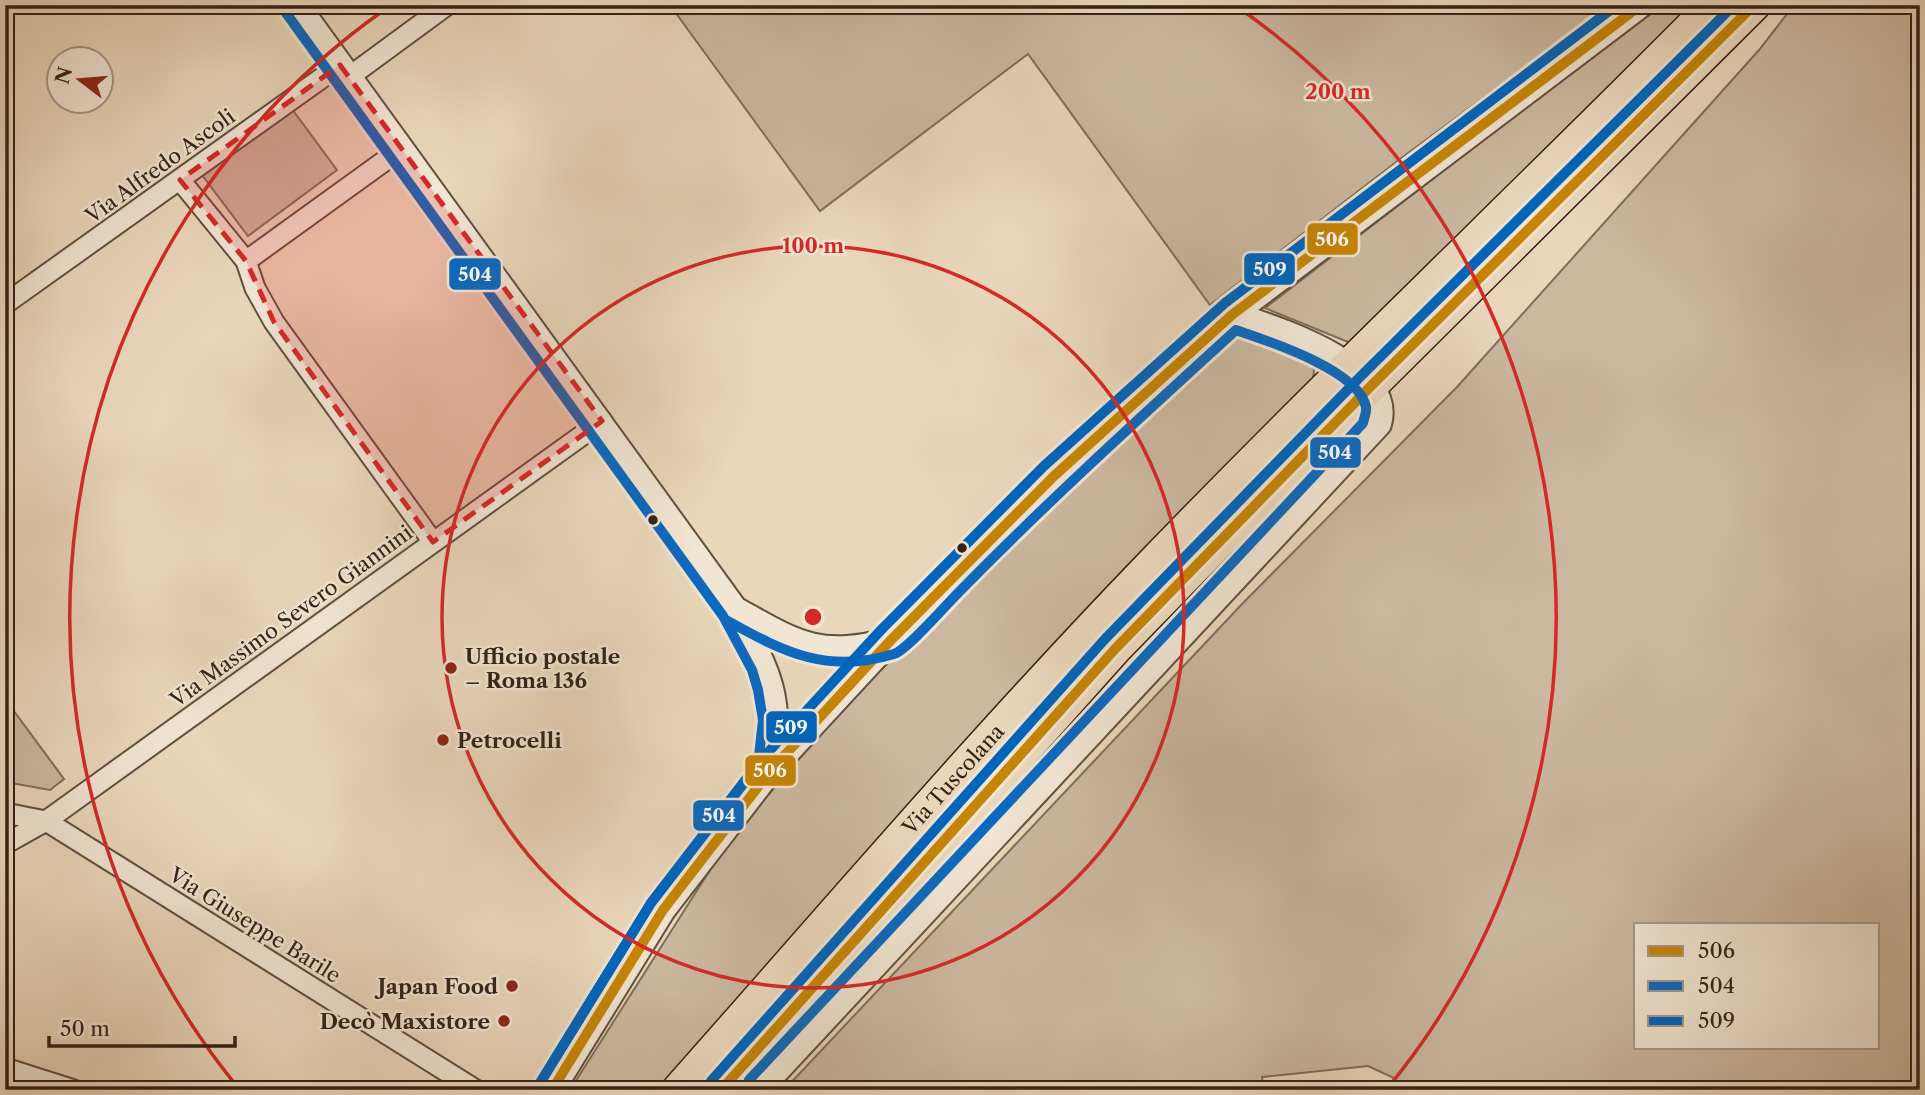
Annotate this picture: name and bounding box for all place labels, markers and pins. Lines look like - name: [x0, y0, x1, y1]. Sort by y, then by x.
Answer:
- unlabelled marker: [646, 513, 660, 527]
- unlabelled marker: [955, 541, 969, 555]
- centre of rings: [801, 605, 825, 629]
- place label: Ufficio postale – Roma 136: [465, 644, 620, 693]
- marker: Ufficio postale – Roma 136: [443, 660, 459, 676]
- place label: Petrocelli: [457, 728, 562, 753]
- marker: Petrocelli: [435, 732, 451, 748]
- place label: Japan Food: [374, 974, 498, 999]
- marker: Japan Food: [504, 978, 520, 994]
- place label: Decò Maxistore: [320, 1009, 490, 1034]
- marker: Decò Maxistore: [496, 1013, 512, 1029]

